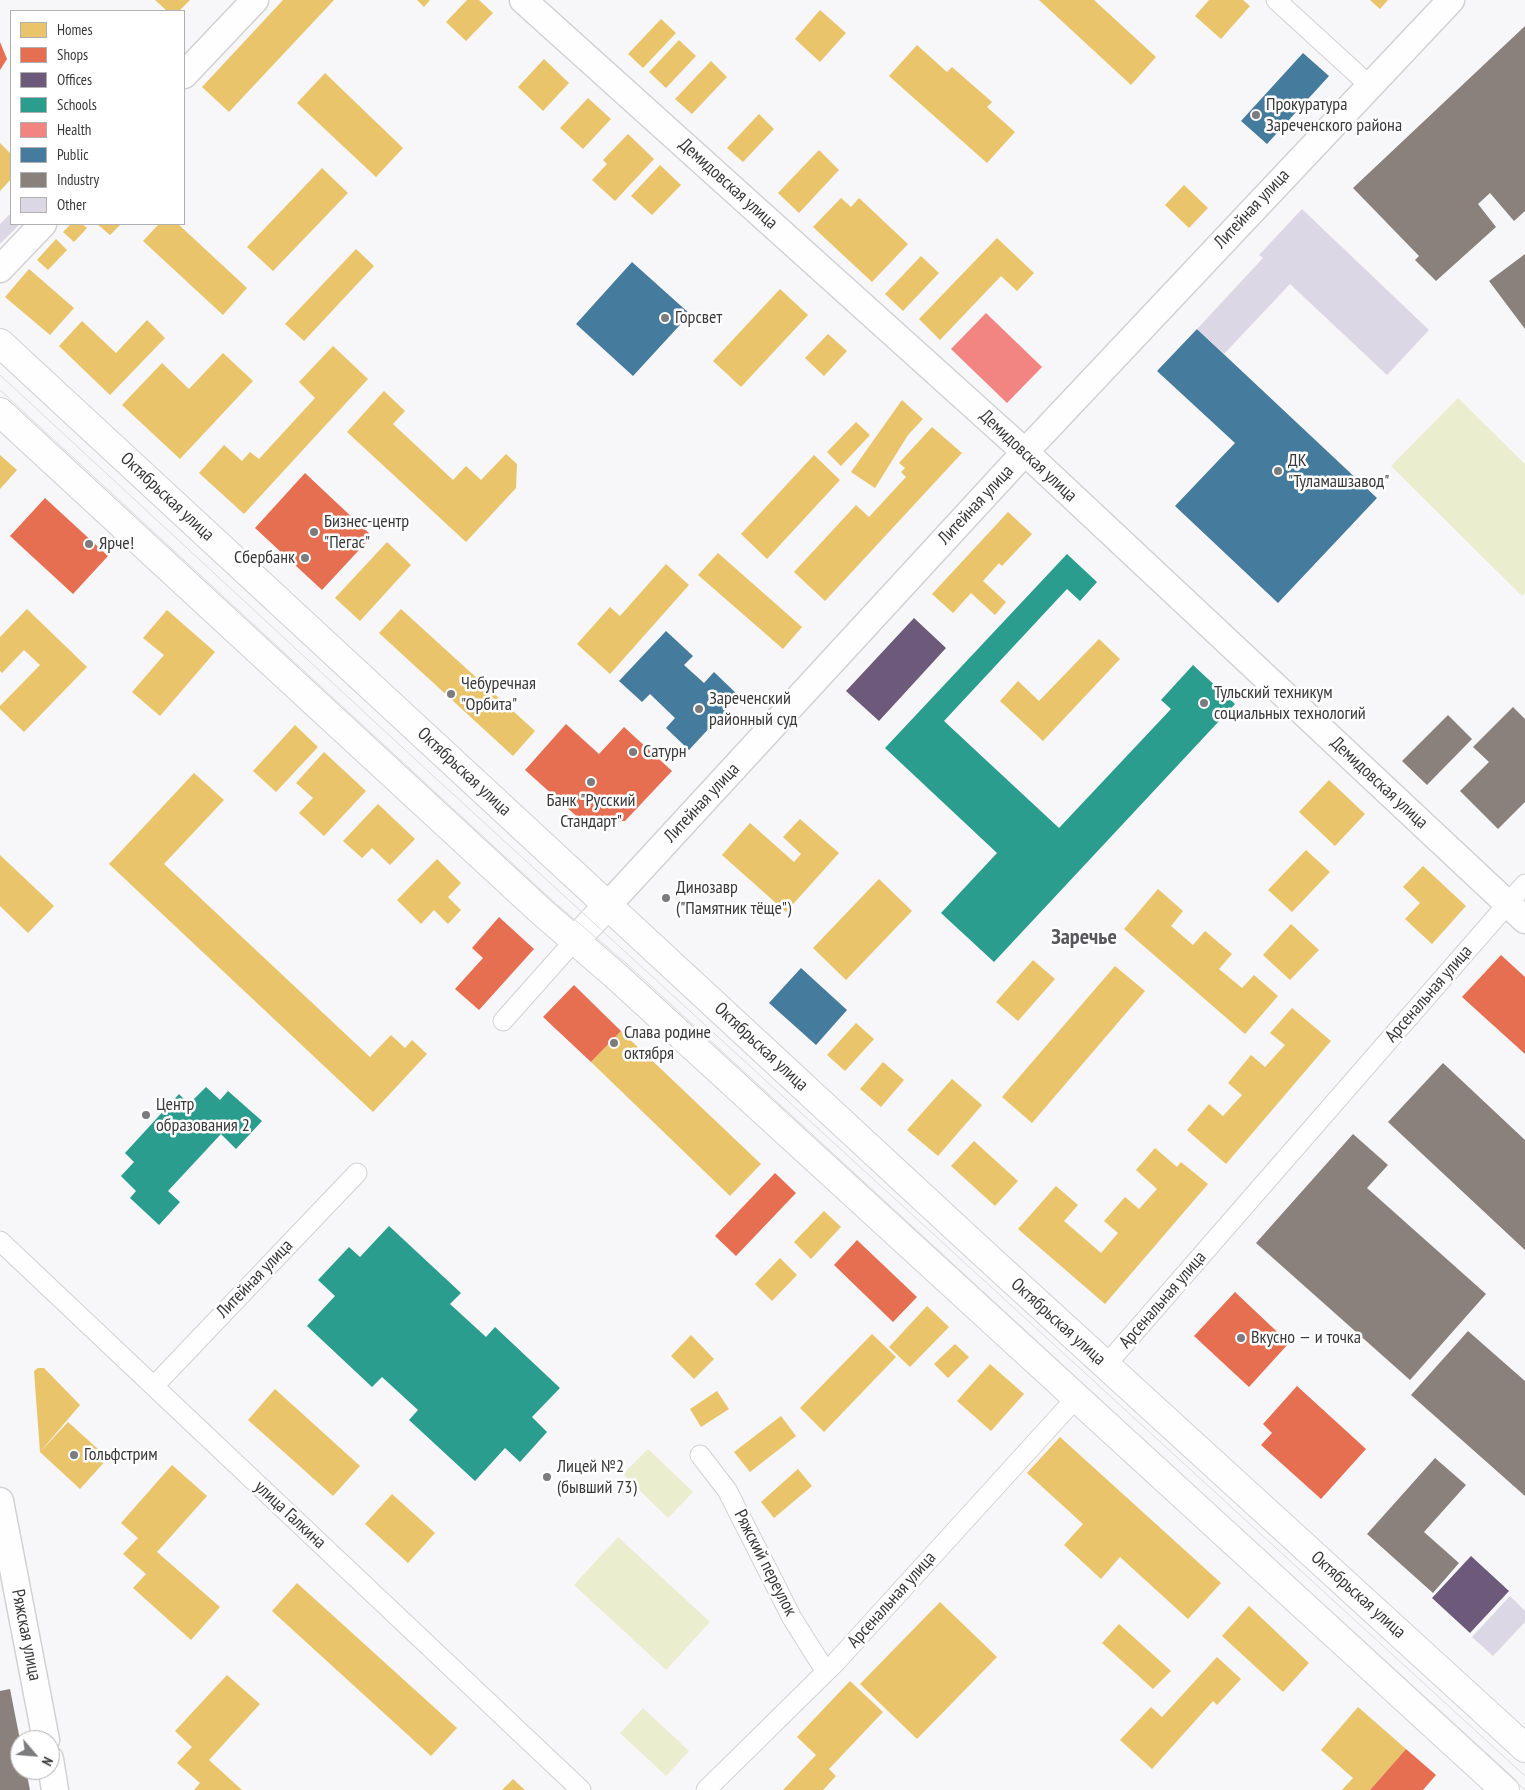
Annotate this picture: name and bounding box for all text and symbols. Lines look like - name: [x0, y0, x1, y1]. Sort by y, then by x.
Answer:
- legend: [10, 10, 185, 225]
- text: Homes: [57, 20, 93, 39]
- text: Shops: [57, 45, 88, 64]
- text: Offices: [57, 70, 92, 89]
- place label: Прокуратура Зареченского района: [1266, 94, 1402, 136]
- text: Schools: [57, 95, 97, 114]
- marker: Прокуратура Зареченского района: [1250, 109, 1262, 121]
- text: Health: [57, 120, 91, 139]
- street label: Демидовская улица: [674, 134, 782, 234]
- text: Public: [57, 145, 88, 164]
- street label: Литейная улица: [1210, 165, 1294, 253]
- text: Industry: [57, 170, 99, 189]
- text: Other: [57, 195, 86, 214]
- place label: Горсвет: [675, 307, 722, 329]
- marker: Горсвет: [659, 312, 671, 324]
- street label: Демидовская улица: [975, 405, 1081, 507]
- street label: Октябрьская улица: [116, 448, 218, 546]
- place label: ДК "Туламашзавод": [1288, 450, 1389, 492]
- street label: Литейная улица: [934, 461, 1018, 549]
- marker: ДК "Туламашзавод": [1272, 465, 1284, 477]
- place label: Бизнес-центр "Пегас": [324, 511, 409, 554]
- marker: Бизнес-центр "Пегас": [308, 526, 320, 538]
- place label: Ярче!: [99, 533, 134, 555]
- marker: Ярче!: [83, 538, 95, 550]
- place label: Сбербанк: [234, 547, 295, 569]
- marker: Сбербанк: [299, 552, 311, 564]
- place label: Чебуречная "Орбита": [461, 673, 536, 716]
- place label: Тульский техникум социальных технологий: [1214, 682, 1366, 724]
- marker: Чебуречная "Орбита": [445, 688, 457, 700]
- place label: Зареченский районный суд: [709, 688, 797, 731]
- marker: Тульский техникум социальных технологий: [1198, 697, 1210, 709]
- marker: Зареченский районный суд: [693, 703, 705, 715]
- street label: Октябрьская улица: [413, 723, 515, 821]
- street label: Демидовская улица: [1326, 732, 1432, 834]
- place label: Сатурн: [643, 741, 687, 763]
- marker: Сатурн: [627, 746, 639, 758]
- street label: Литейная улица: [660, 759, 744, 847]
- marker: Банк "Русский Стандарт": [585, 776, 597, 788]
- place label: Банк "Русский Стандарт": [546, 790, 636, 832]
- place label: Динозавр ("Памятник тёще"): [676, 877, 791, 920]
- marker: Динозавр ("Памятник тёще"): [660, 892, 672, 904]
- district label: Заречье: [1051, 925, 1117, 951]
- street label: Арсенальная улица: [1381, 941, 1477, 1047]
- street label: Октябрьская улица: [710, 998, 812, 1096]
- place label: Слава родине октября: [624, 1022, 711, 1064]
- marker: Слава родине октября: [608, 1037, 620, 1049]
- place label: Центр образования 2: [156, 1094, 250, 1136]
- marker: Центр образования 2: [140, 1109, 152, 1121]
- street label: Литейная улица: [212, 1235, 298, 1323]
- street label: Арсенальная улица: [1115, 1247, 1211, 1353]
- street label: Октябрьская улица: [1006, 1274, 1110, 1370]
- place label: Вкусно — и точка: [1251, 1327, 1361, 1349]
- marker: Вкусно — и точка: [1235, 1332, 1247, 1344]
- place label: Гольфстрим: [84, 1444, 158, 1466]
- marker: Гольфстрим: [68, 1449, 80, 1461]
- place label: Лицей №2 (бывший 73): [557, 1456, 637, 1498]
- marker: Лицей №2 (бывший 73): [541, 1471, 553, 1483]
- street label: улица Галкина: [250, 1476, 330, 1554]
- street label: Ряжский переулок: [729, 1506, 801, 1620]
- street label: Октябрьская улица: [1306, 1547, 1410, 1643]
- street label: Арсенальная улица: [843, 1548, 941, 1652]
- street label: Ряжская улица: [7, 1587, 45, 1683]
- north arrow: [10, 1730, 60, 1780]
- text: N: [38, 1754, 57, 1769]

